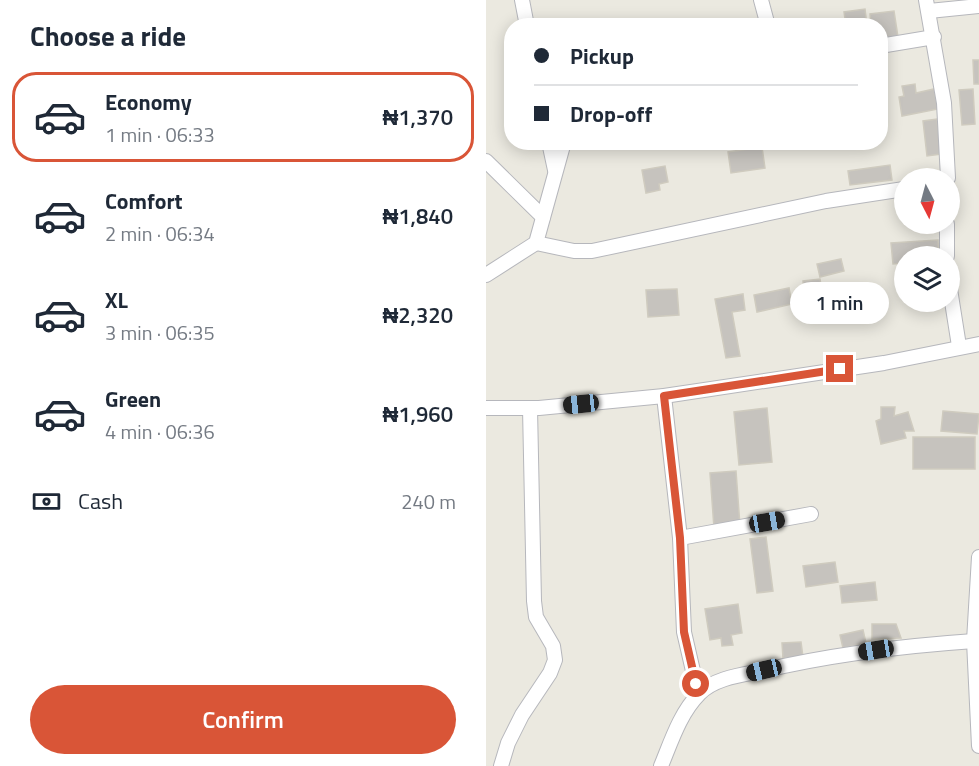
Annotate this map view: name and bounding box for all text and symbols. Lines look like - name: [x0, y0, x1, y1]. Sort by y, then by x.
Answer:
- text: Choose a ride: [30, 15, 186, 56]
- text: Pickup: [570, 39, 634, 73]
- text: Economy: [105, 85, 192, 119]
- icon: car: [33, 90, 87, 144]
- text: Drop-off: [570, 97, 652, 131]
- text: ₦1,370: [382, 100, 453, 134]
- text: 1 min · 06:33: [105, 119, 215, 150]
- north arrow: [894, 168, 960, 234]
- map controls: [894, 168, 960, 312]
- text: Comfort: [105, 184, 183, 218]
- icon: car: [33, 189, 87, 243]
- text: ₦1,840: [382, 199, 453, 233]
- text: 2 min · 06:34: [105, 218, 215, 249]
- button: layers: [894, 246, 960, 312]
- callout: 1 min: [790, 282, 890, 324]
- text: XL: [105, 283, 128, 317]
- text: 1 min: [815, 287, 864, 318]
- icon: car: [33, 288, 87, 342]
- text: ₦2,320: [382, 298, 453, 332]
- text: 3 min · 06:35: [105, 317, 215, 348]
- route end: [826, 355, 853, 382]
- text: Green: [105, 382, 161, 416]
- icon: car: [33, 387, 87, 441]
- car: [562, 393, 600, 415]
- text: ₦1,960: [382, 397, 453, 431]
- text: 4 min · 06:36: [105, 416, 215, 447]
- text: Cash: [78, 484, 123, 518]
- icon: cash: [30, 485, 63, 518]
- text: 240 m: [401, 486, 456, 517]
- car: [748, 510, 786, 534]
- car: [857, 638, 895, 662]
- car: [744, 657, 784, 683]
- route start: [682, 670, 709, 697]
- button: Confirm: [30, 685, 456, 754]

